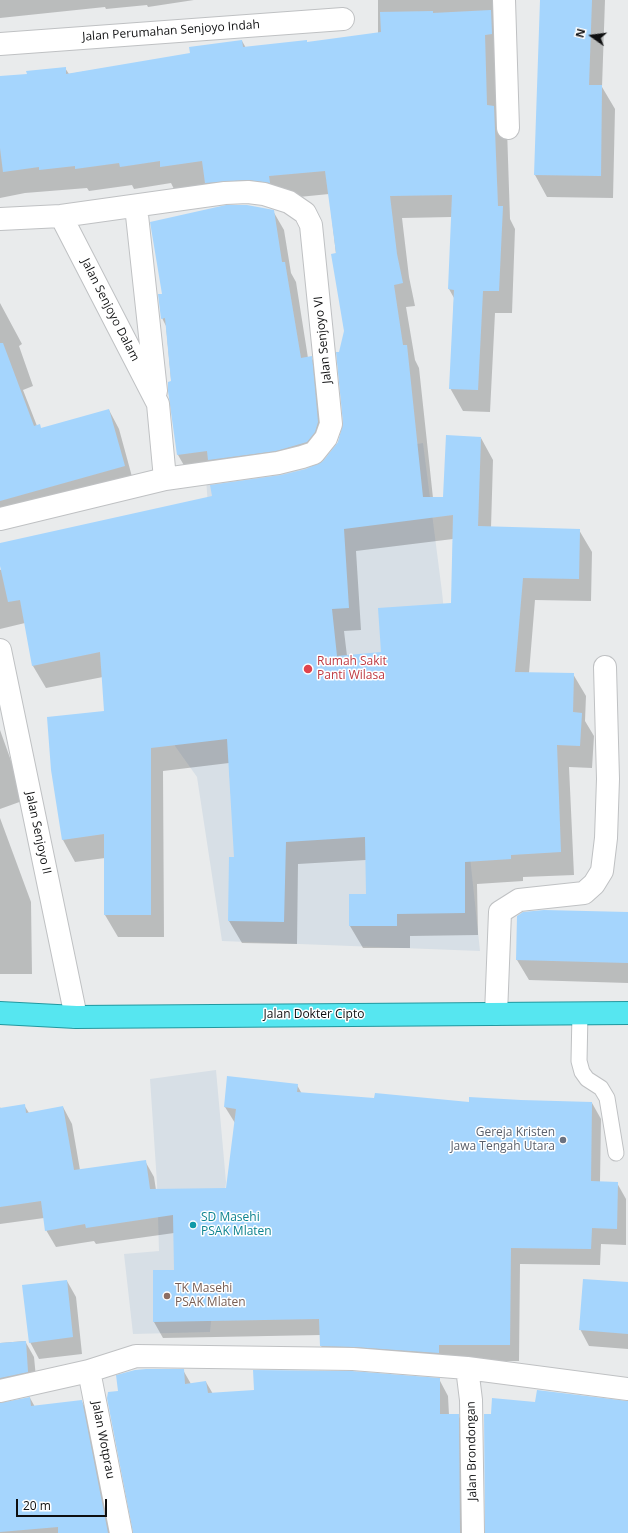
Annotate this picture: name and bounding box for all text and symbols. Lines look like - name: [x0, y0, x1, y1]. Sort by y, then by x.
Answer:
- north arrow: [572, 16, 612, 56]
- street label: Jalan Perumahan Senjoyo Indah: [82, 18, 260, 44]
- text: N: [572, 27, 588, 39]
- street label: Jalan Senjoyo Dalam: [78, 256, 142, 364]
- street label: Jalan Senjoyo VI: [311, 296, 335, 384]
- place label: Rumah Sakit Panti Wilasa: [317, 655, 387, 683]
- marker: Rumah Sakit Panti Wilasa: [302, 663, 314, 675]
- street label: Jalan Senjoyo II: [22, 790, 54, 876]
- street label: Jalan Dokter Cipto: [264, 1008, 364, 1022]
- place label: Gereja Kristen Jawa Tengah Utara: [450, 1126, 555, 1154]
- marker: Gereja Kristen Jawa Tengah Utara: [558, 1135, 568, 1145]
- place label: SD Masehi PSAK Mlaten: [201, 1211, 272, 1239]
- marker: SD Masehi PSAK Mlaten: [188, 1220, 198, 1230]
- place label: TK Masehi PSAK Mlaten: [175, 1282, 246, 1310]
- marker: TK Masehi PSAK Mlaten: [162, 1291, 172, 1301]
- street label: Jalan Wotprau: [88, 1400, 118, 1480]
- street label: Jalan Brondongan: [464, 1401, 480, 1501]
- scale bar: [18, 1491, 109, 1517]
- text: 20 m: [23, 1497, 51, 1514]

